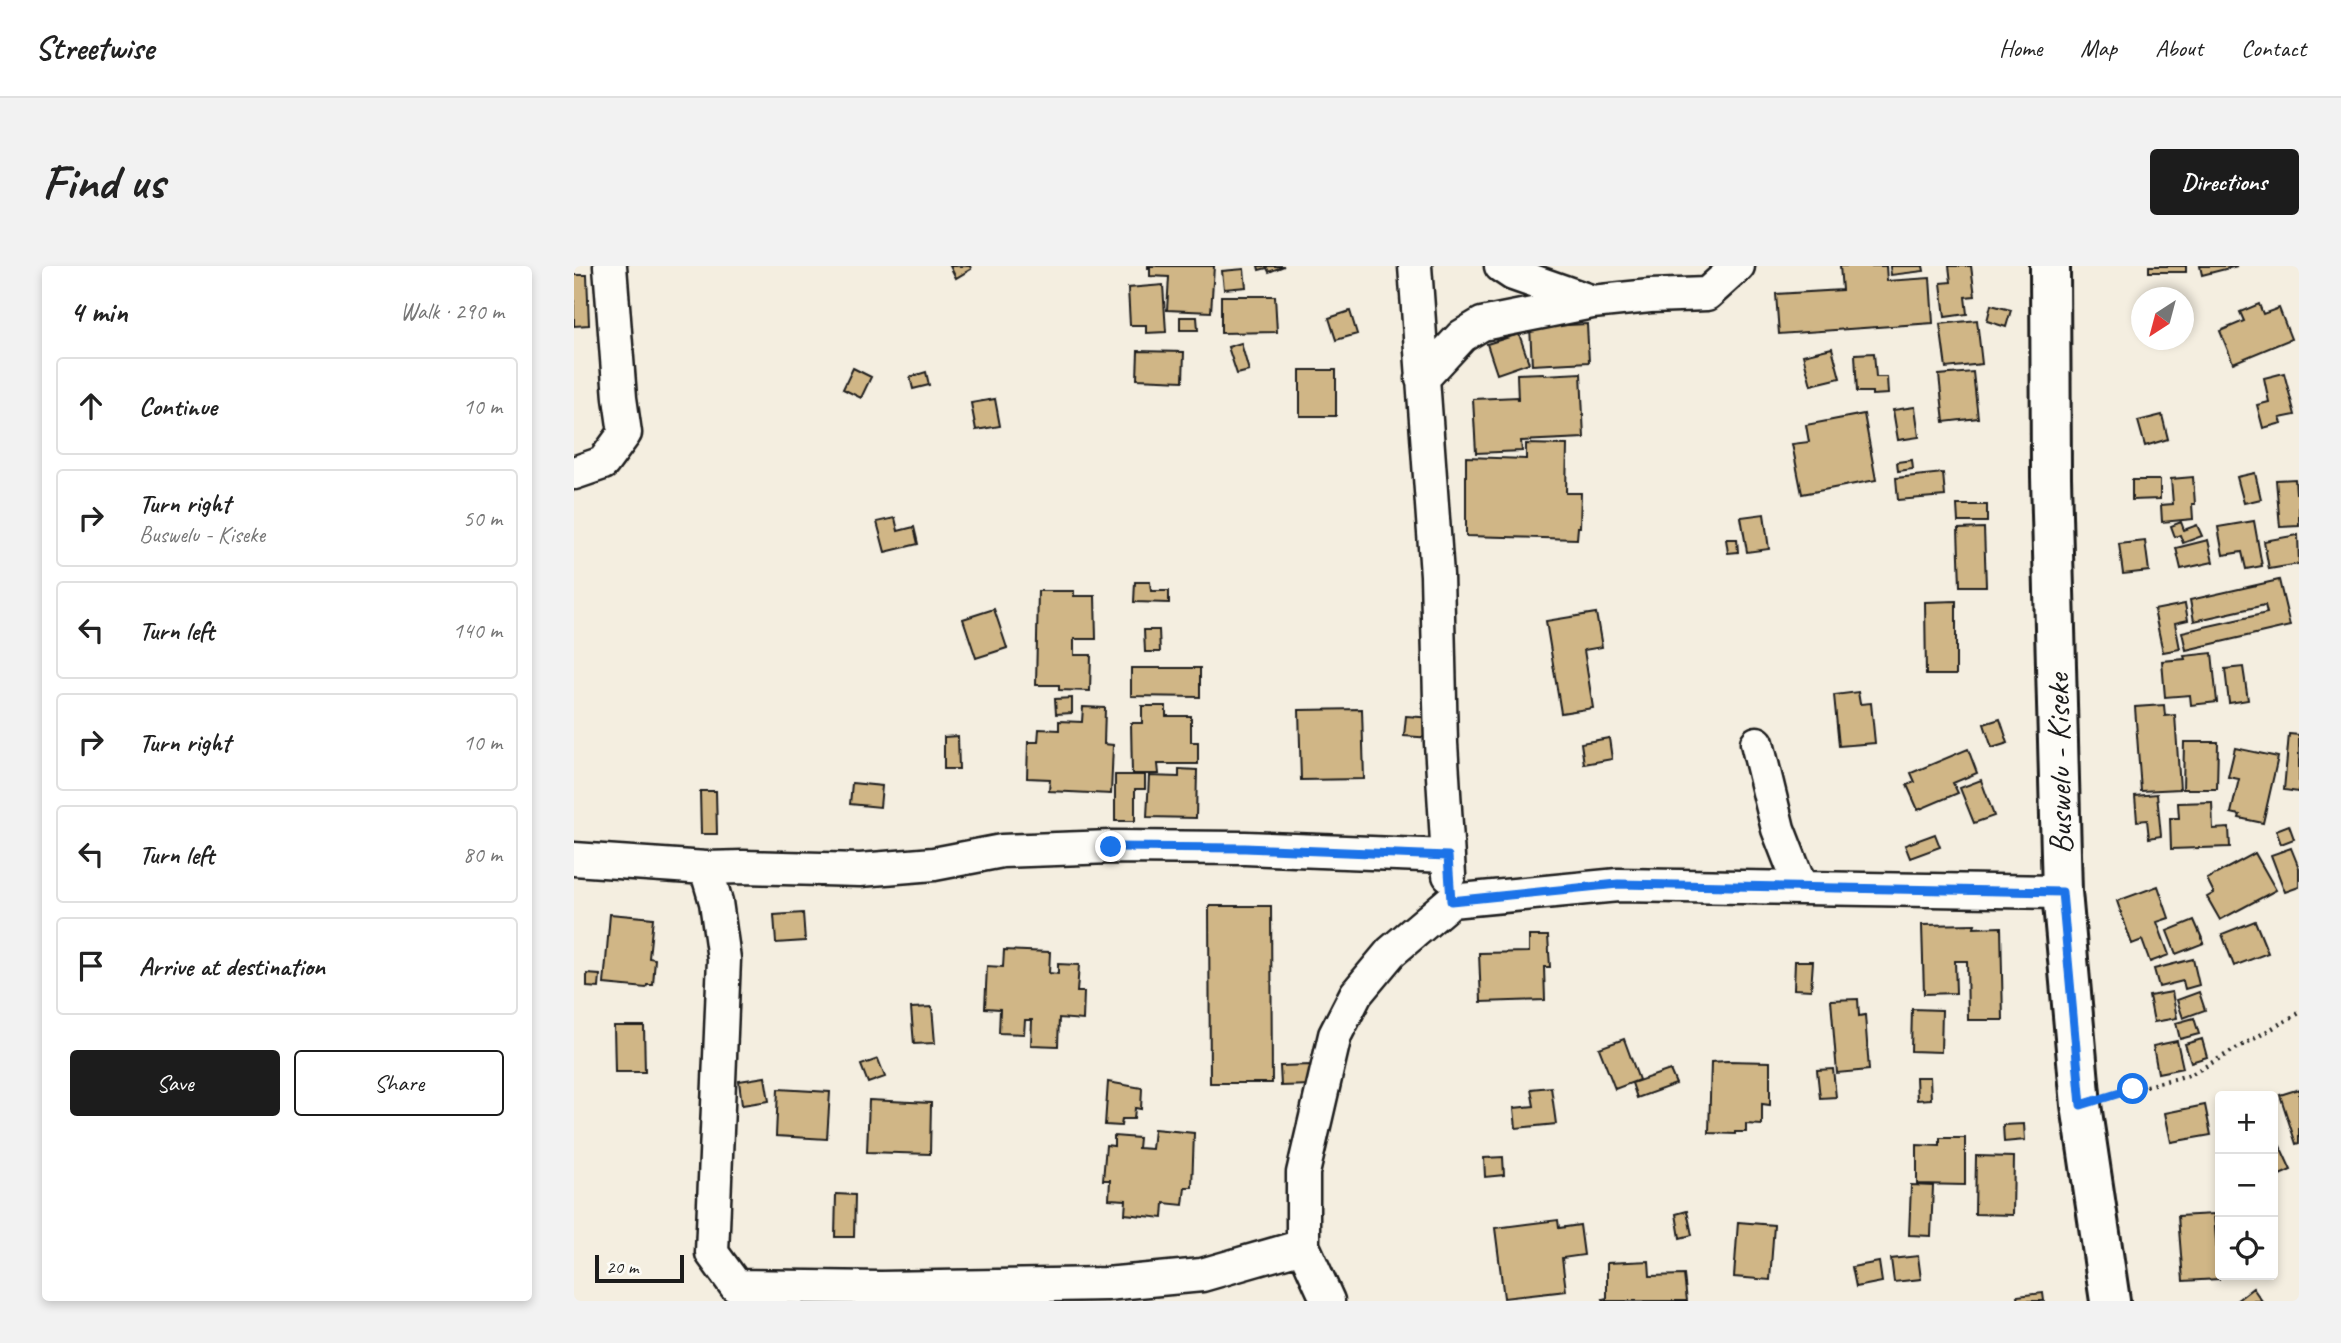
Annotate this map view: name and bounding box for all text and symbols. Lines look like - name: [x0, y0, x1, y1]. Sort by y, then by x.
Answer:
- text: Streetwise: [35, 27, 154, 69]
- text: Home: [1999, 33, 2042, 63]
- text: Map: [2080, 33, 2117, 63]
- text: About: [2155, 33, 2203, 63]
- text: Contact: [2241, 33, 2306, 63]
- button: Directions: [2150, 149, 2299, 215]
- text: Find us: [42, 151, 164, 213]
- north arrow: [2131, 287, 2194, 350]
- text: 4 min: [70, 293, 127, 331]
- text: Walk · 290 m: [400, 297, 504, 326]
- icon: ahead: [72, 387, 110, 425]
- text: Continue: [139, 390, 217, 423]
- text: 10 m: [463, 392, 502, 421]
- text: Turn right: [139, 487, 230, 520]
- icon: right: [72, 499, 110, 537]
- text: 50 m: [463, 504, 502, 533]
- text: Buswelu - Kiseke: [139, 520, 265, 549]
- icon: left: [72, 611, 110, 649]
- text: Turn left: [139, 614, 214, 647]
- text: 140 m: [453, 616, 502, 645]
- street label: Buswelu - Kiseke: [2036, 671, 2082, 855]
- icon: right: [72, 723, 110, 761]
- text: Turn right: [139, 726, 230, 759]
- text: 10 m: [463, 728, 502, 757]
- route end: [1095, 831, 1126, 862]
- icon: left: [72, 835, 110, 873]
- text: Turn left: [139, 838, 214, 871]
- text: 80 m: [463, 840, 502, 869]
- icon: arrive: [72, 947, 110, 985]
- text: Arrive at destination: [139, 950, 325, 983]
- button: Save: [70, 1050, 280, 1116]
- button: Share: [294, 1050, 504, 1116]
- route start: [2117, 1073, 2148, 1104]
- map controls: [2215, 1091, 2278, 1280]
- button: +: [2215, 1091, 2278, 1154]
- button: −: [2215, 1154, 2278, 1217]
- button: locate: [2215, 1217, 2278, 1280]
- scale bar: [595, 1252, 684, 1284]
- text: 20 m: [606, 1255, 638, 1279]

